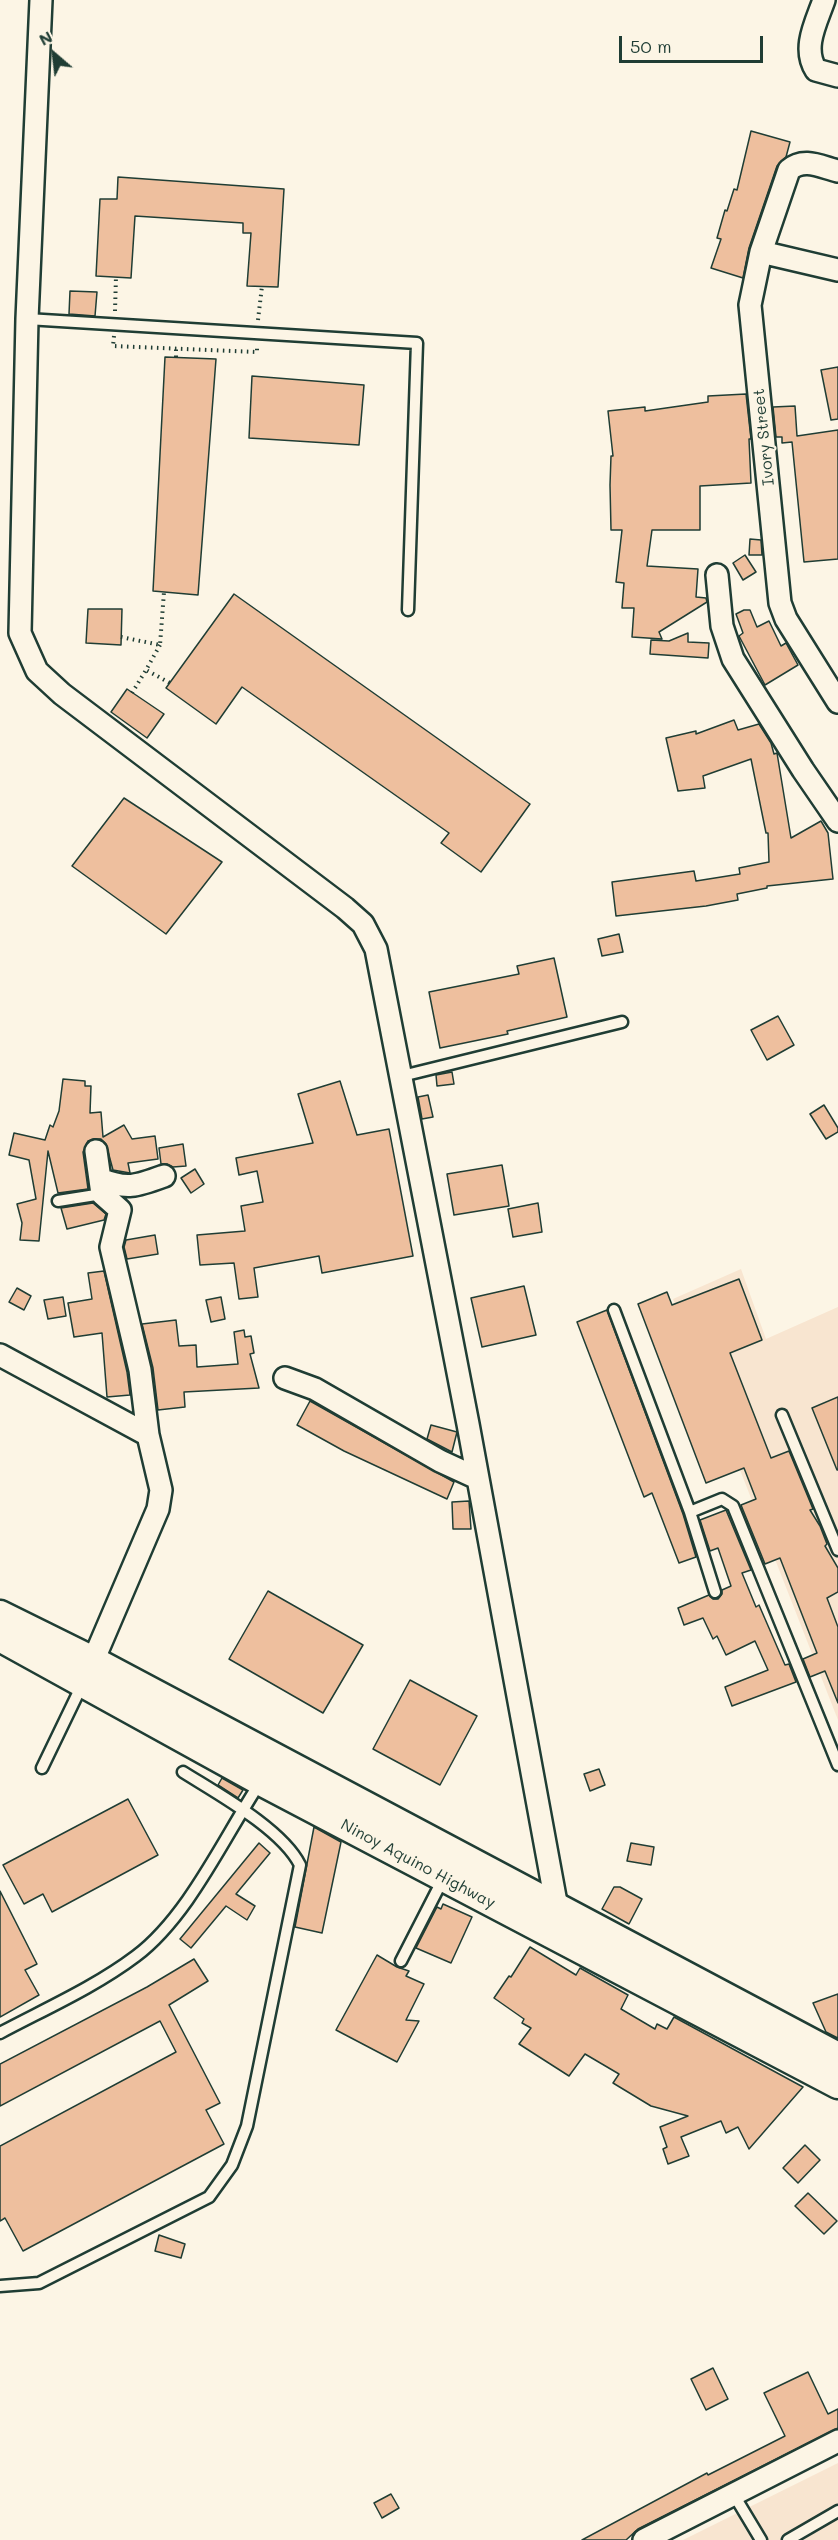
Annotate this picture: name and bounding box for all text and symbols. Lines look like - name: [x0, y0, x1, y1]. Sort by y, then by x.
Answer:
- north arrow: [24, 24, 84, 84]
- scale bar: [622, 24, 766, 62]
- text: N: [35, 26, 56, 50]
- text: 50 m: [630, 34, 672, 58]
- street label: Ivory Street: [749, 388, 779, 486]
- street label: Ninoy Aquino Highway: [337, 1815, 499, 1913]

